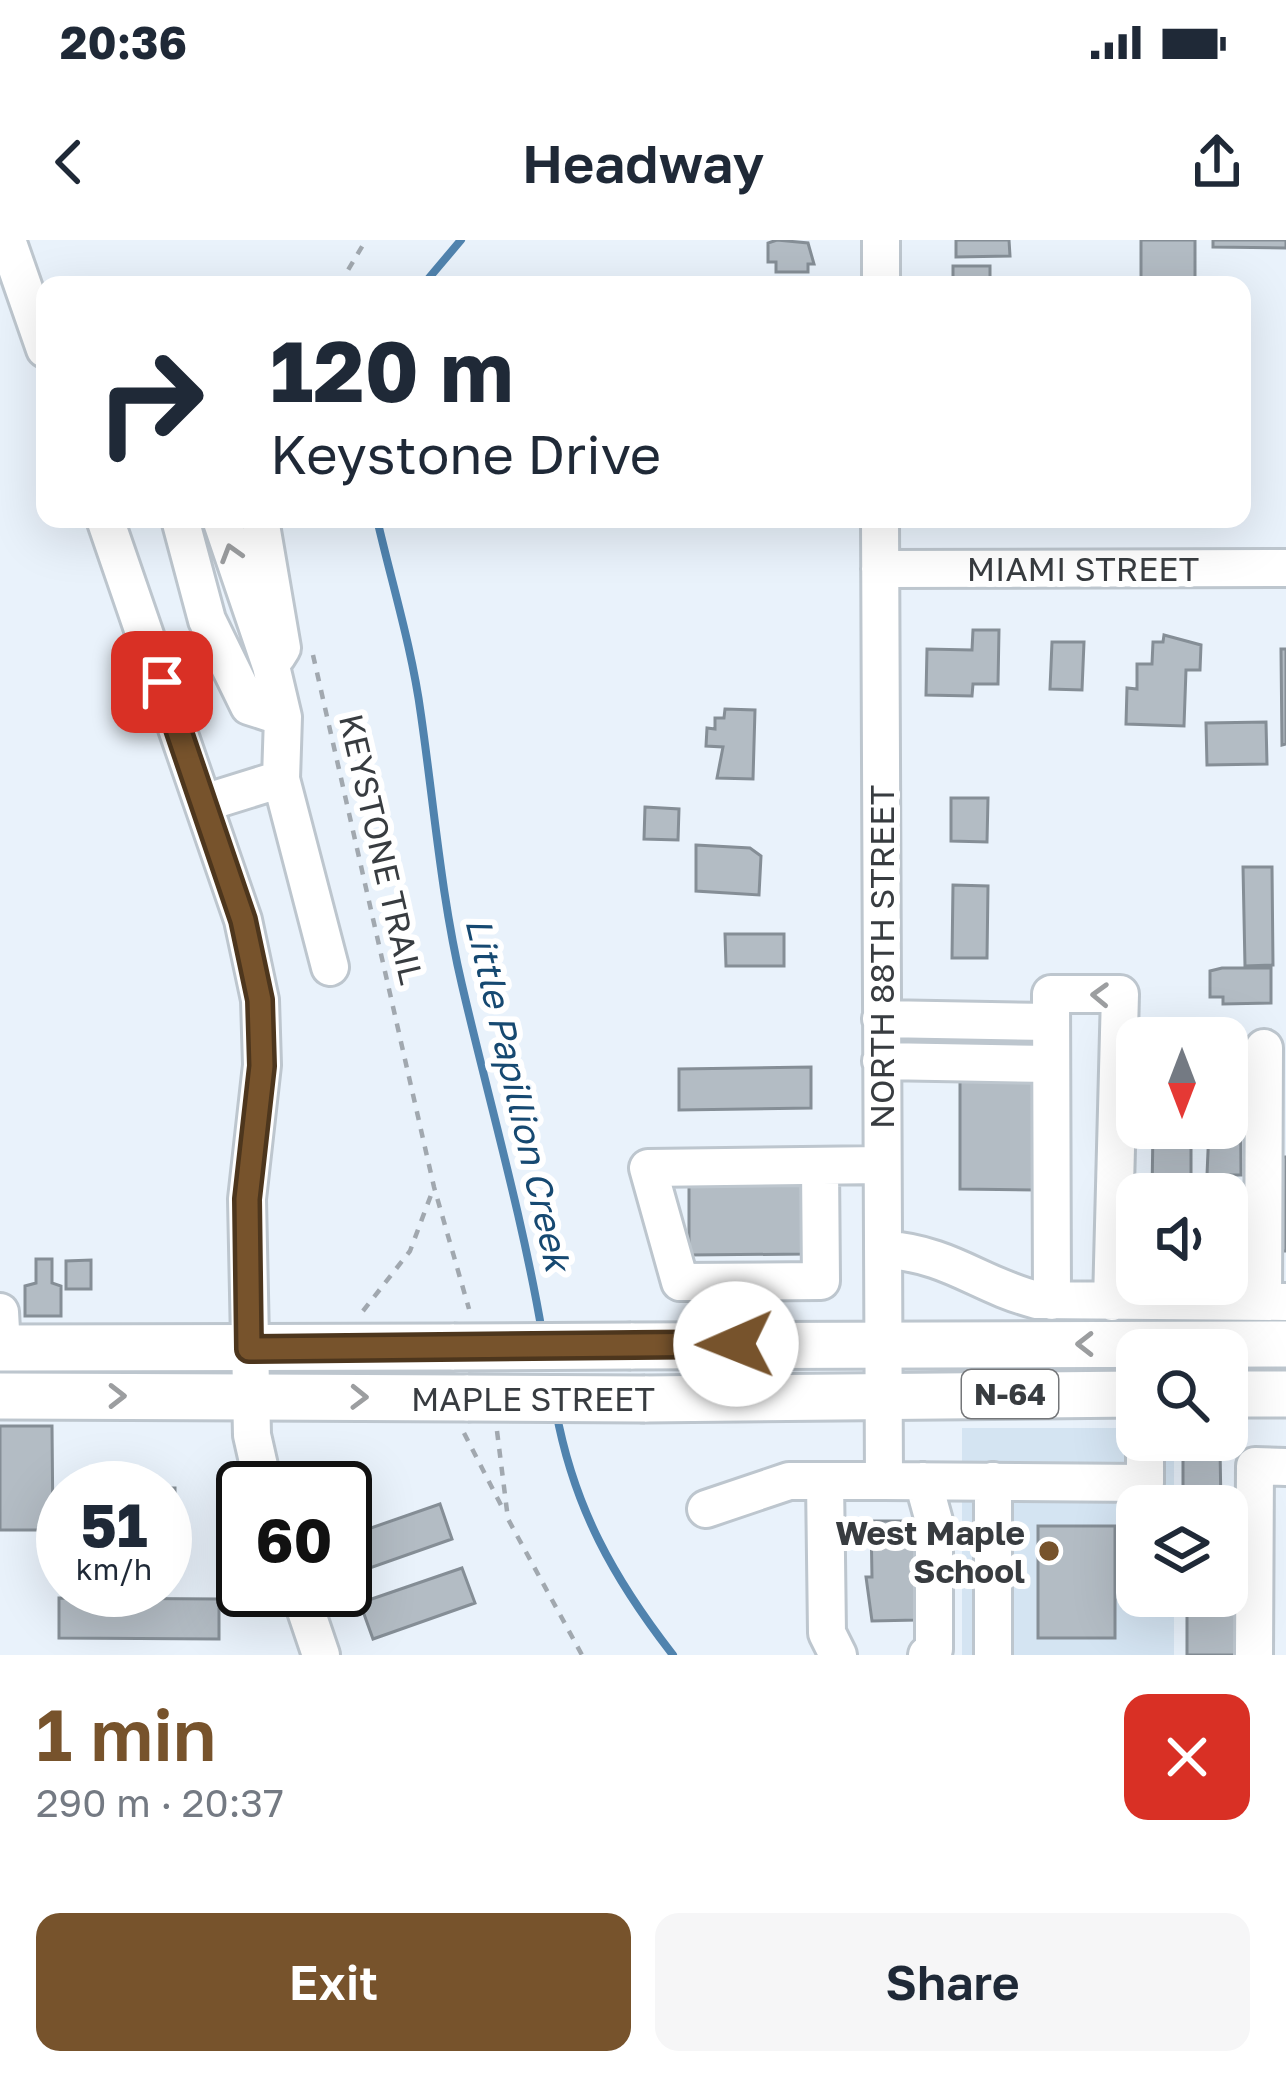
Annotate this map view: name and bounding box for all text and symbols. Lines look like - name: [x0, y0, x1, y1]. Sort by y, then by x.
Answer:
- text: 20:36: [60, 15, 187, 69]
- icon: back: [36, 129, 102, 195]
- icon: share: [1184, 129, 1250, 195]
- text: Headway: [522, 130, 764, 195]
- text: 120 m: [270, 320, 514, 420]
- icon: right: [72, 324, 228, 480]
- text: Keystone Drive: [270, 421, 661, 486]
- one-way arrow: [220, 543, 245, 564]
- street label: MIAMI STREET: [967, 549, 1199, 588]
- pin: [111, 631, 213, 733]
- icon: arrive: [129, 649, 195, 715]
- street label: KEYSTONE TRAIL: [332, 710, 432, 988]
- street label: NORTH 88TH STREET: [862, 785, 901, 1129]
- water label: Little Papillion Creek: [457, 913, 581, 1278]
- one-way arrow: [1090, 982, 1109, 1008]
- north arrow: [1116, 1017, 1248, 1149]
- map controls: [1116, 1017, 1248, 1617]
- button: sound: [1116, 1173, 1248, 1305]
- position arrow: [673, 1281, 799, 1407]
- button: search: [1116, 1329, 1248, 1461]
- one-way arrow: [1075, 1331, 1093, 1357]
- road number: N-64: [962, 1370, 1058, 1418]
- street label: MAPLE STREET: [411, 1379, 655, 1418]
- one-way arrow: [109, 1383, 127, 1409]
- one-way arrow: [351, 1384, 369, 1410]
- speed limit sign: 60: [216, 1461, 372, 1617]
- button: layers: [1116, 1485, 1248, 1617]
- text: 51: [80, 1488, 148, 1560]
- place label: West Maple School: [835, 1513, 1025, 1590]
- marker: West Maple School: [1036, 1538, 1062, 1564]
- text: km/h: [76, 1551, 152, 1587]
- text: 1 min: [36, 1690, 216, 1777]
- button: close: [1124, 1694, 1250, 1820]
- text: 290 m · 20:37: [36, 1779, 284, 1826]
- button: Exit: [36, 1913, 631, 2051]
- button: Share: [655, 1913, 1250, 2051]

